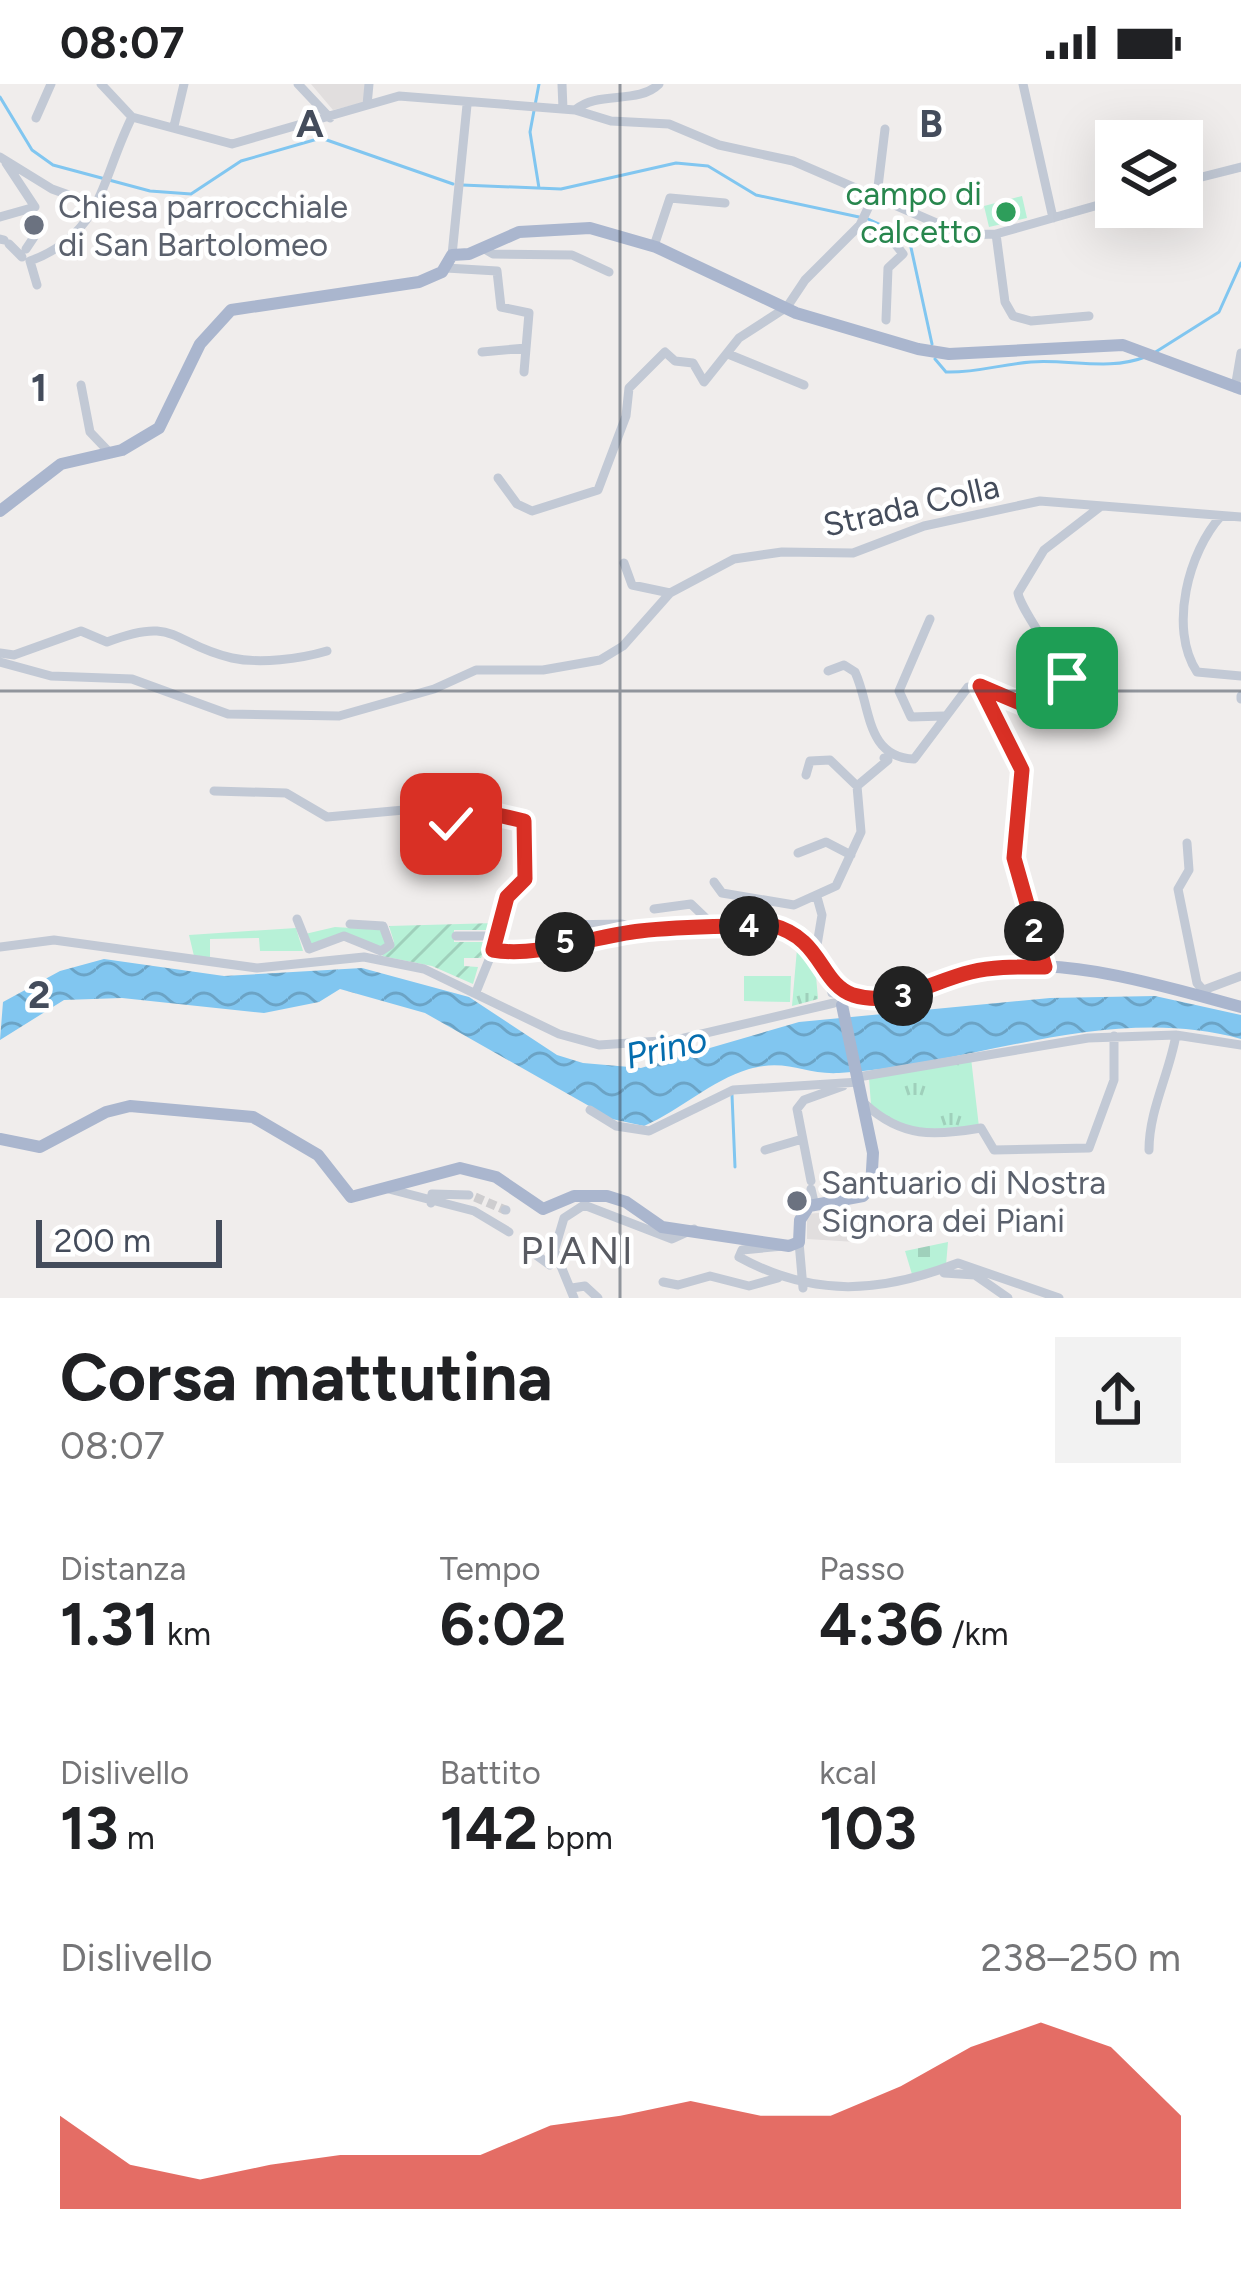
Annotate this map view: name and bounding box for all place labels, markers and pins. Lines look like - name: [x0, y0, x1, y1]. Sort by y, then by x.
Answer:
- place label: campo di calcetto: [845, 174, 982, 251]
- place label: Chiesa parrocchiale di San Bartolomeo: [58, 187, 348, 264]
- marker: campo di calcetto: [993, 199, 1019, 225]
- marker: Chiesa parrocchiale di San Bartolomeo: [21, 212, 47, 238]
- pin: [1016, 627, 1118, 729]
- pin: [400, 773, 502, 875]
- pin: 4: [719, 896, 779, 956]
- pin: 2: [1004, 901, 1064, 961]
- pin: 5: [535, 912, 595, 972]
- pin: 3: [873, 966, 933, 1026]
- place label: Santuario di Nostra Signora dei Piani: [821, 1163, 1106, 1240]
- marker: Santuario di Nostra Signora dei Piani: [784, 1188, 810, 1214]

